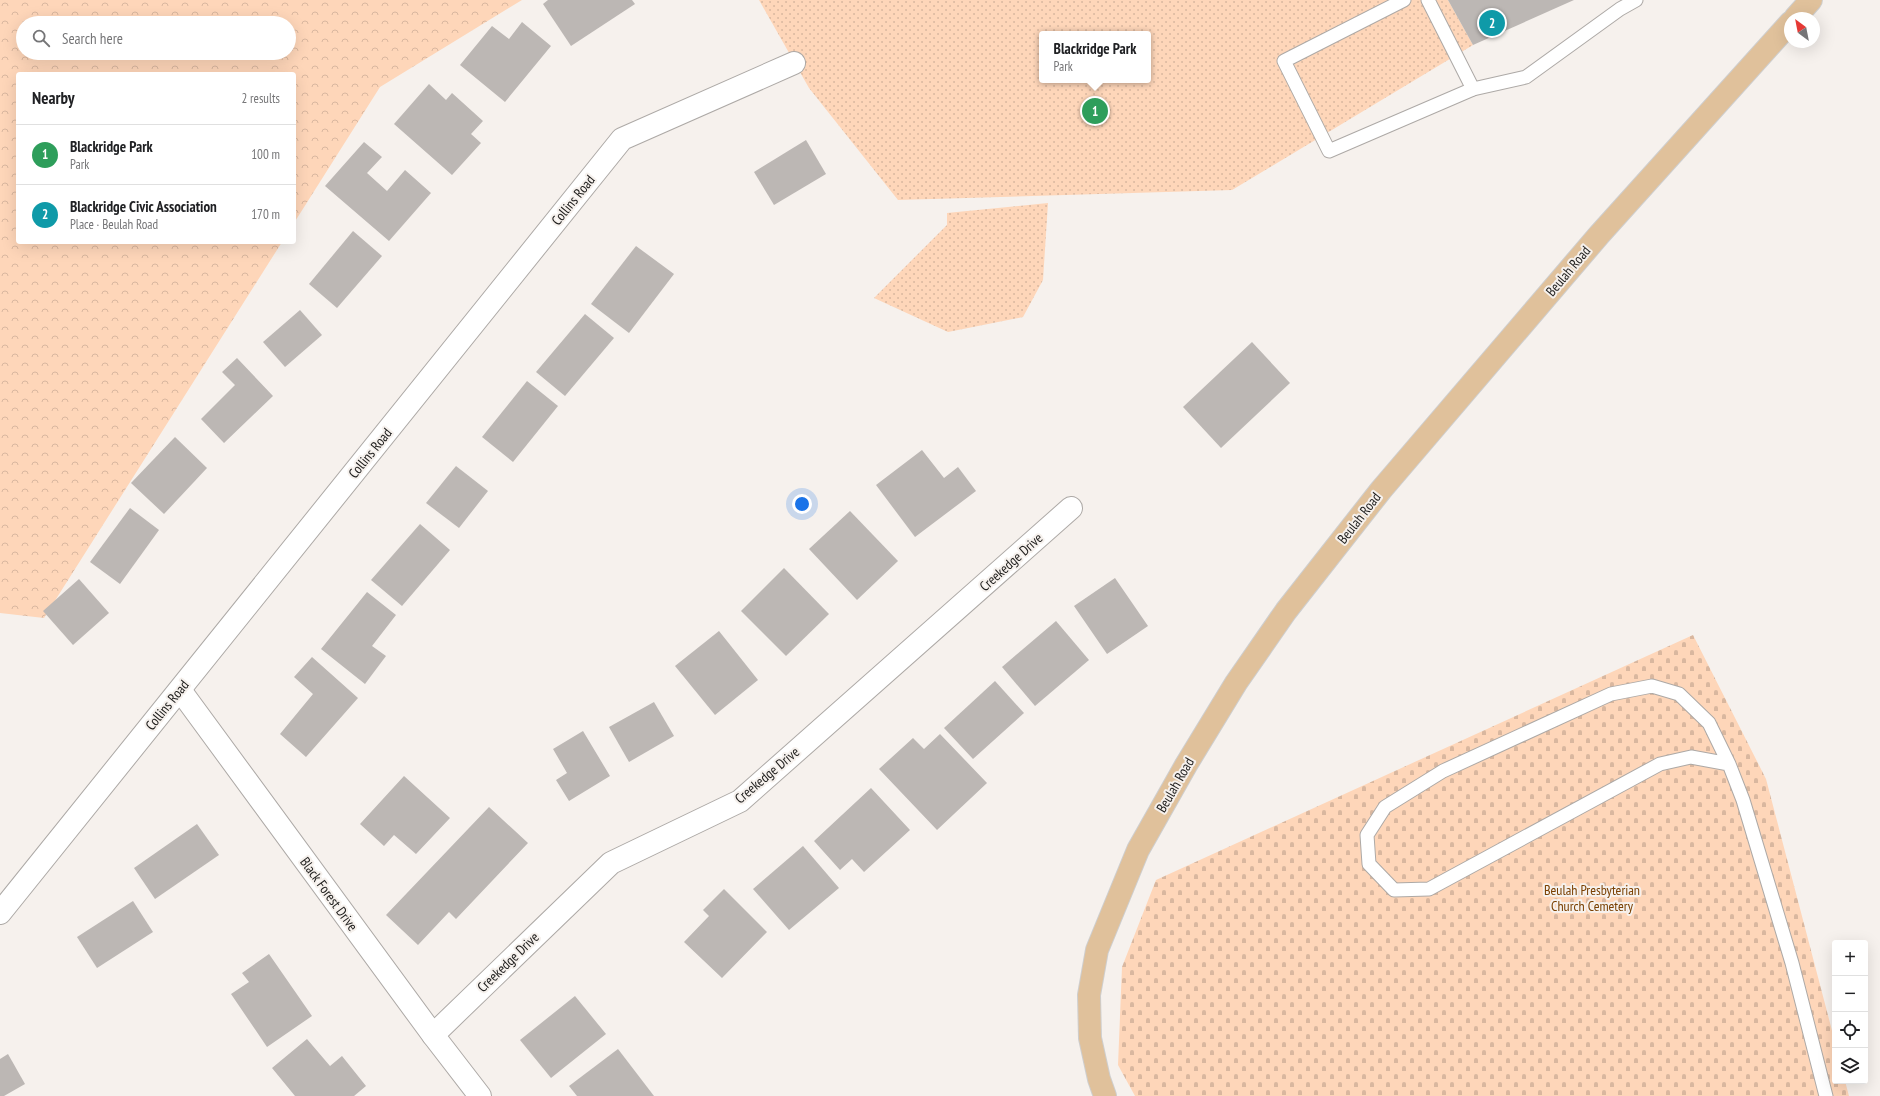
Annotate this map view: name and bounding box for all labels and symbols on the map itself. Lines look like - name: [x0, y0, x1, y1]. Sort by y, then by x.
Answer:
- pin: 2: [1479, 8, 1505, 38]
- north arrow: [1784, 12, 1820, 48]
- pin: 1: [1082, 96, 1108, 126]
- street label: Collins Road: [547, 171, 599, 229]
- street label: Beulah Road: [1542, 242, 1594, 300]
- street label: Collins Road: [344, 424, 396, 482]
- street label: Beulah Road: [1333, 489, 1385, 547]
- your location: [792, 494, 812, 514]
- street label: Creekedge Drive: [976, 529, 1046, 595]
- street label: Collins Road: [141, 676, 193, 734]
- street label: Creekedge Drive: [731, 743, 803, 807]
- street label: Beulah Road: [1152, 754, 1198, 816]
- street label: Black Forest Drive: [296, 854, 362, 935]
- park label: Beulah Presbyterian Church Cemetery: [1544, 881, 1640, 915]
- street label: Creekedge Drive: [473, 928, 543, 996]

